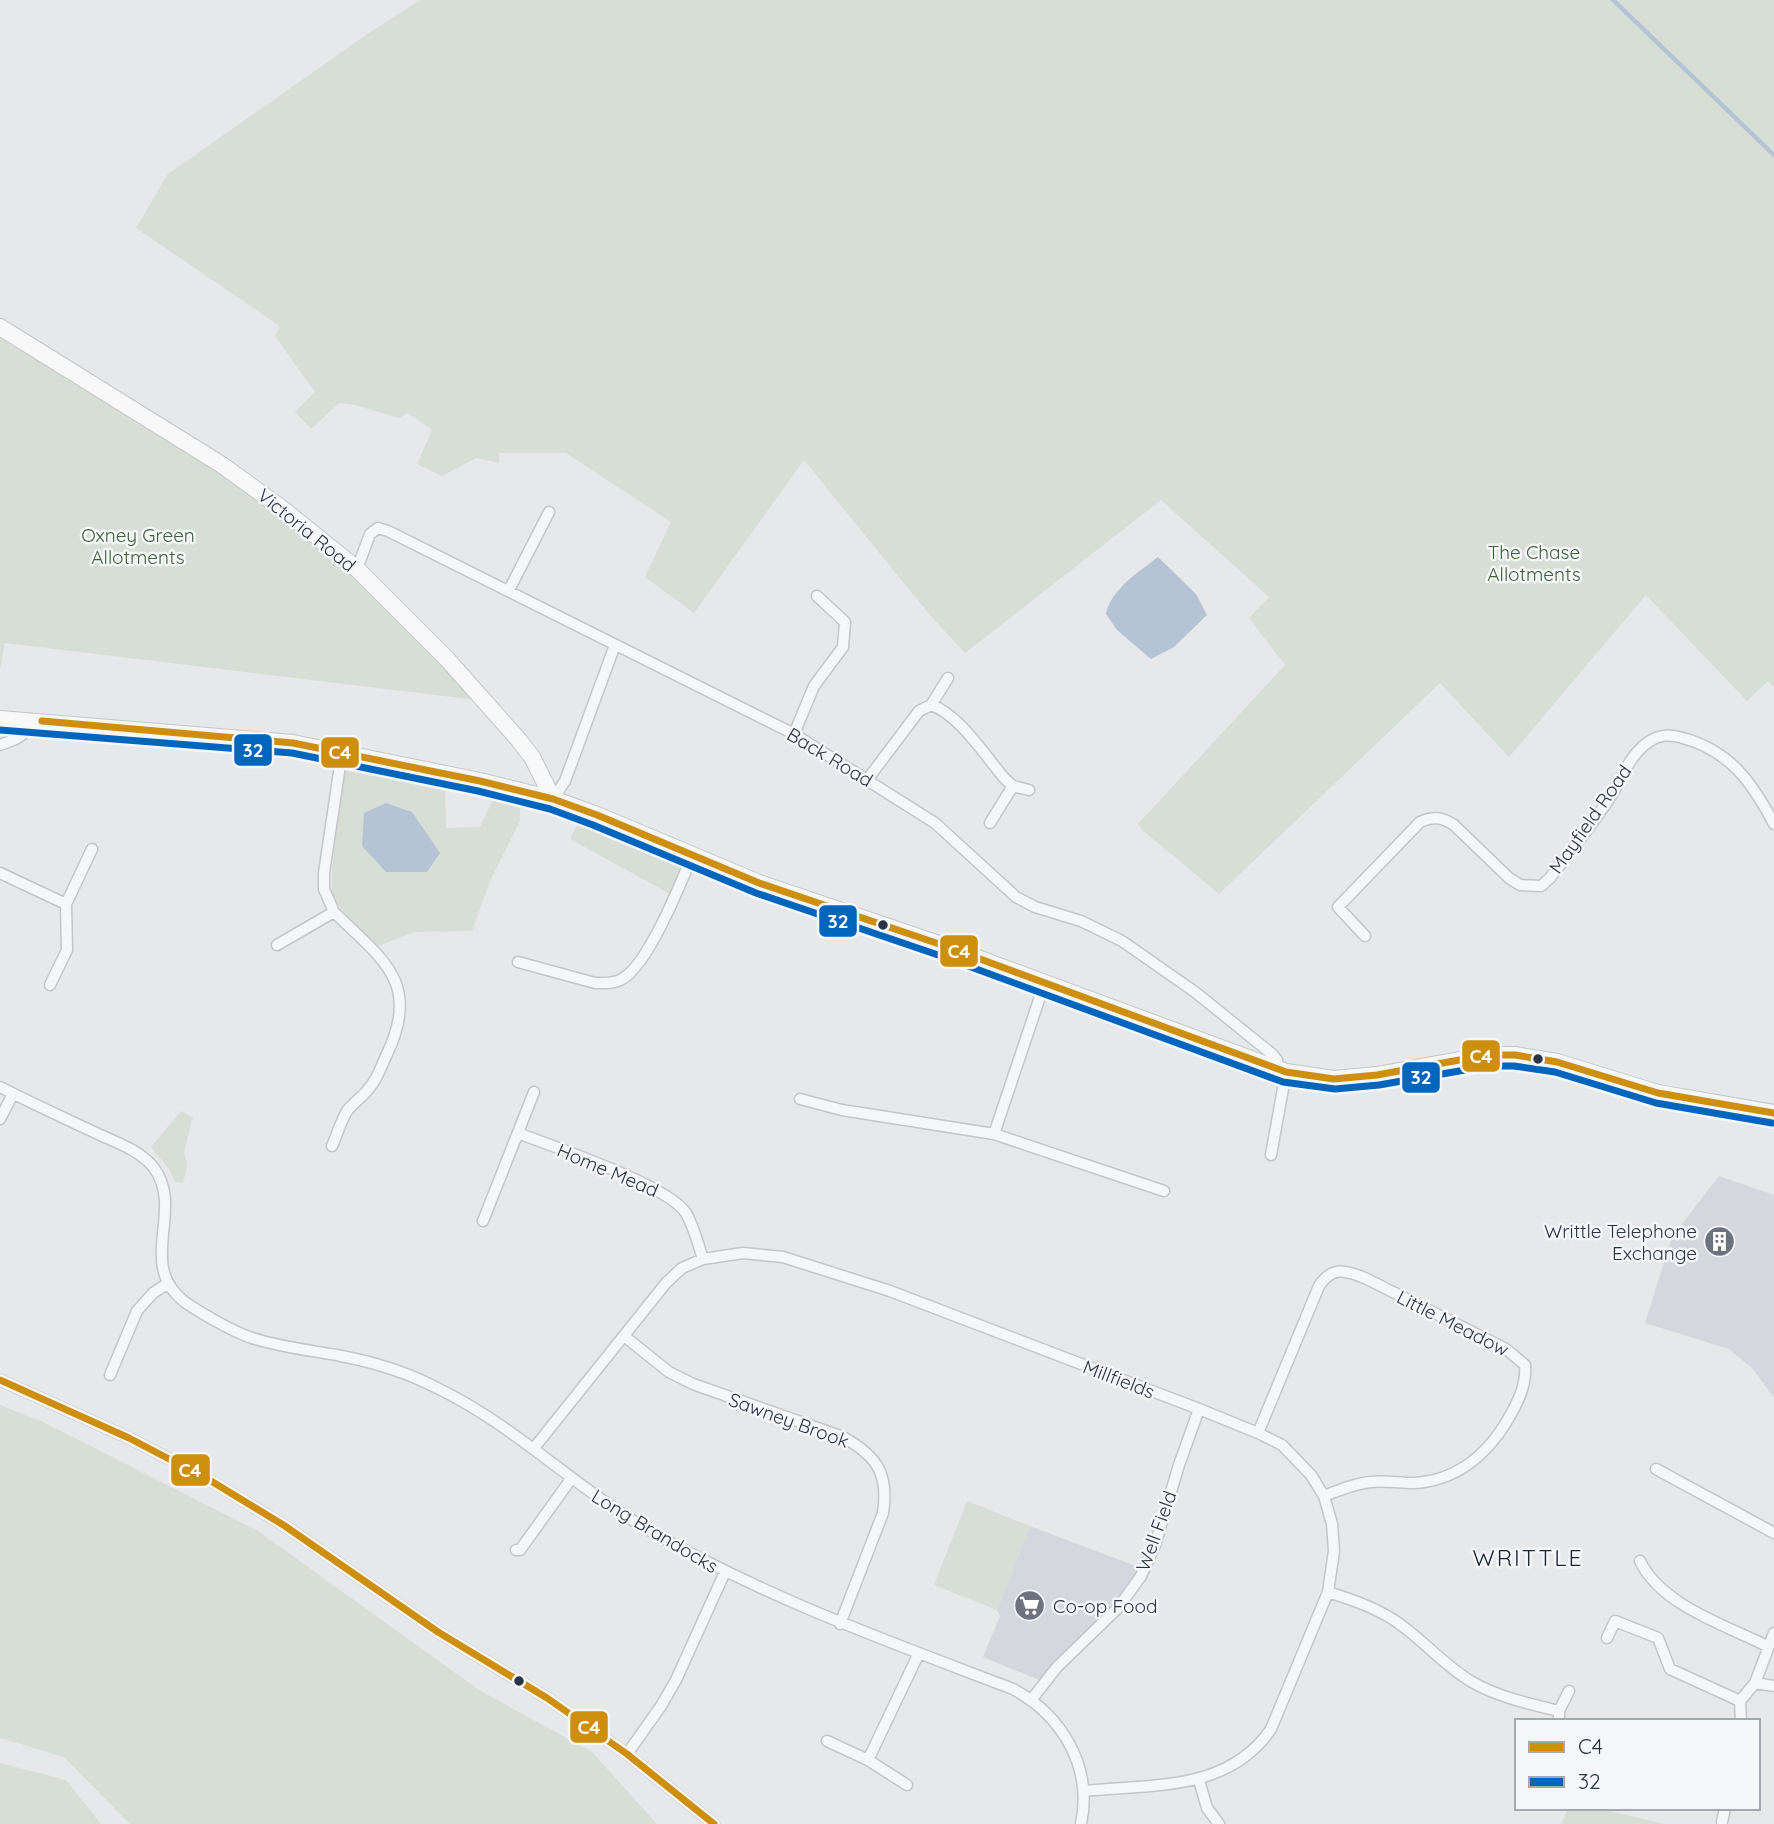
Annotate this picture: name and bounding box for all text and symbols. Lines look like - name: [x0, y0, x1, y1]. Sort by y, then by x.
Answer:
- street label: Victoria Road: [253, 483, 361, 577]
- park label: Oxney Green Allotments: [81, 523, 195, 569]
- park label: The Chase Allotments: [1487, 540, 1581, 586]
- street label: Back Road: [783, 722, 877, 792]
- line badge: 32: [233, 733, 273, 767]
- line badge: C4: [320, 736, 360, 769]
- text: 32: [242, 738, 264, 762]
- text: C4: [328, 740, 352, 764]
- street label: Mayfield Road: [1544, 760, 1636, 878]
- line badge: 32: [818, 904, 858, 938]
- text: 32: [827, 909, 849, 933]
- unlabelled marker: [876, 918, 890, 932]
- line badge: C4: [939, 934, 979, 968]
- text: C4: [947, 939, 971, 963]
- line badge: C4: [1461, 1039, 1501, 1073]
- text: C4: [1469, 1044, 1493, 1068]
- unlabelled marker: [1531, 1052, 1545, 1066]
- line badge: 32: [1401, 1061, 1441, 1094]
- text: 32: [1410, 1065, 1432, 1089]
- street label: Home Mead: [554, 1138, 662, 1202]
- place label: Writtle Telephone Exchange: [1544, 1219, 1697, 1265]
- building icon: Writtle Telephone Exchange: [1703, 1225, 1737, 1259]
- street label: Little Meadow: [1393, 1285, 1513, 1361]
- street label: Millfields: [1080, 1354, 1158, 1404]
- street label: Sawney Brook: [726, 1387, 852, 1453]
- line badge: C4: [170, 1453, 211, 1487]
- text: C4: [178, 1458, 202, 1482]
- street label: Long Brandocks: [587, 1484, 723, 1578]
- street label: Well Field: [1130, 1487, 1182, 1575]
- district label: WRITTLE: [1472, 1543, 1584, 1572]
- supermarket icon: Co-op Food: [1013, 1589, 1047, 1623]
- place label: Co-op Food: [1053, 1594, 1157, 1618]
- unlabelled marker: [512, 1674, 526, 1688]
- line badge: C4: [569, 1710, 609, 1744]
- text: C4: [577, 1715, 601, 1739]
- legend: [1515, 1719, 1760, 1810]
- text: C4: [1578, 1733, 1603, 1759]
- text: 32: [1578, 1768, 1601, 1794]

